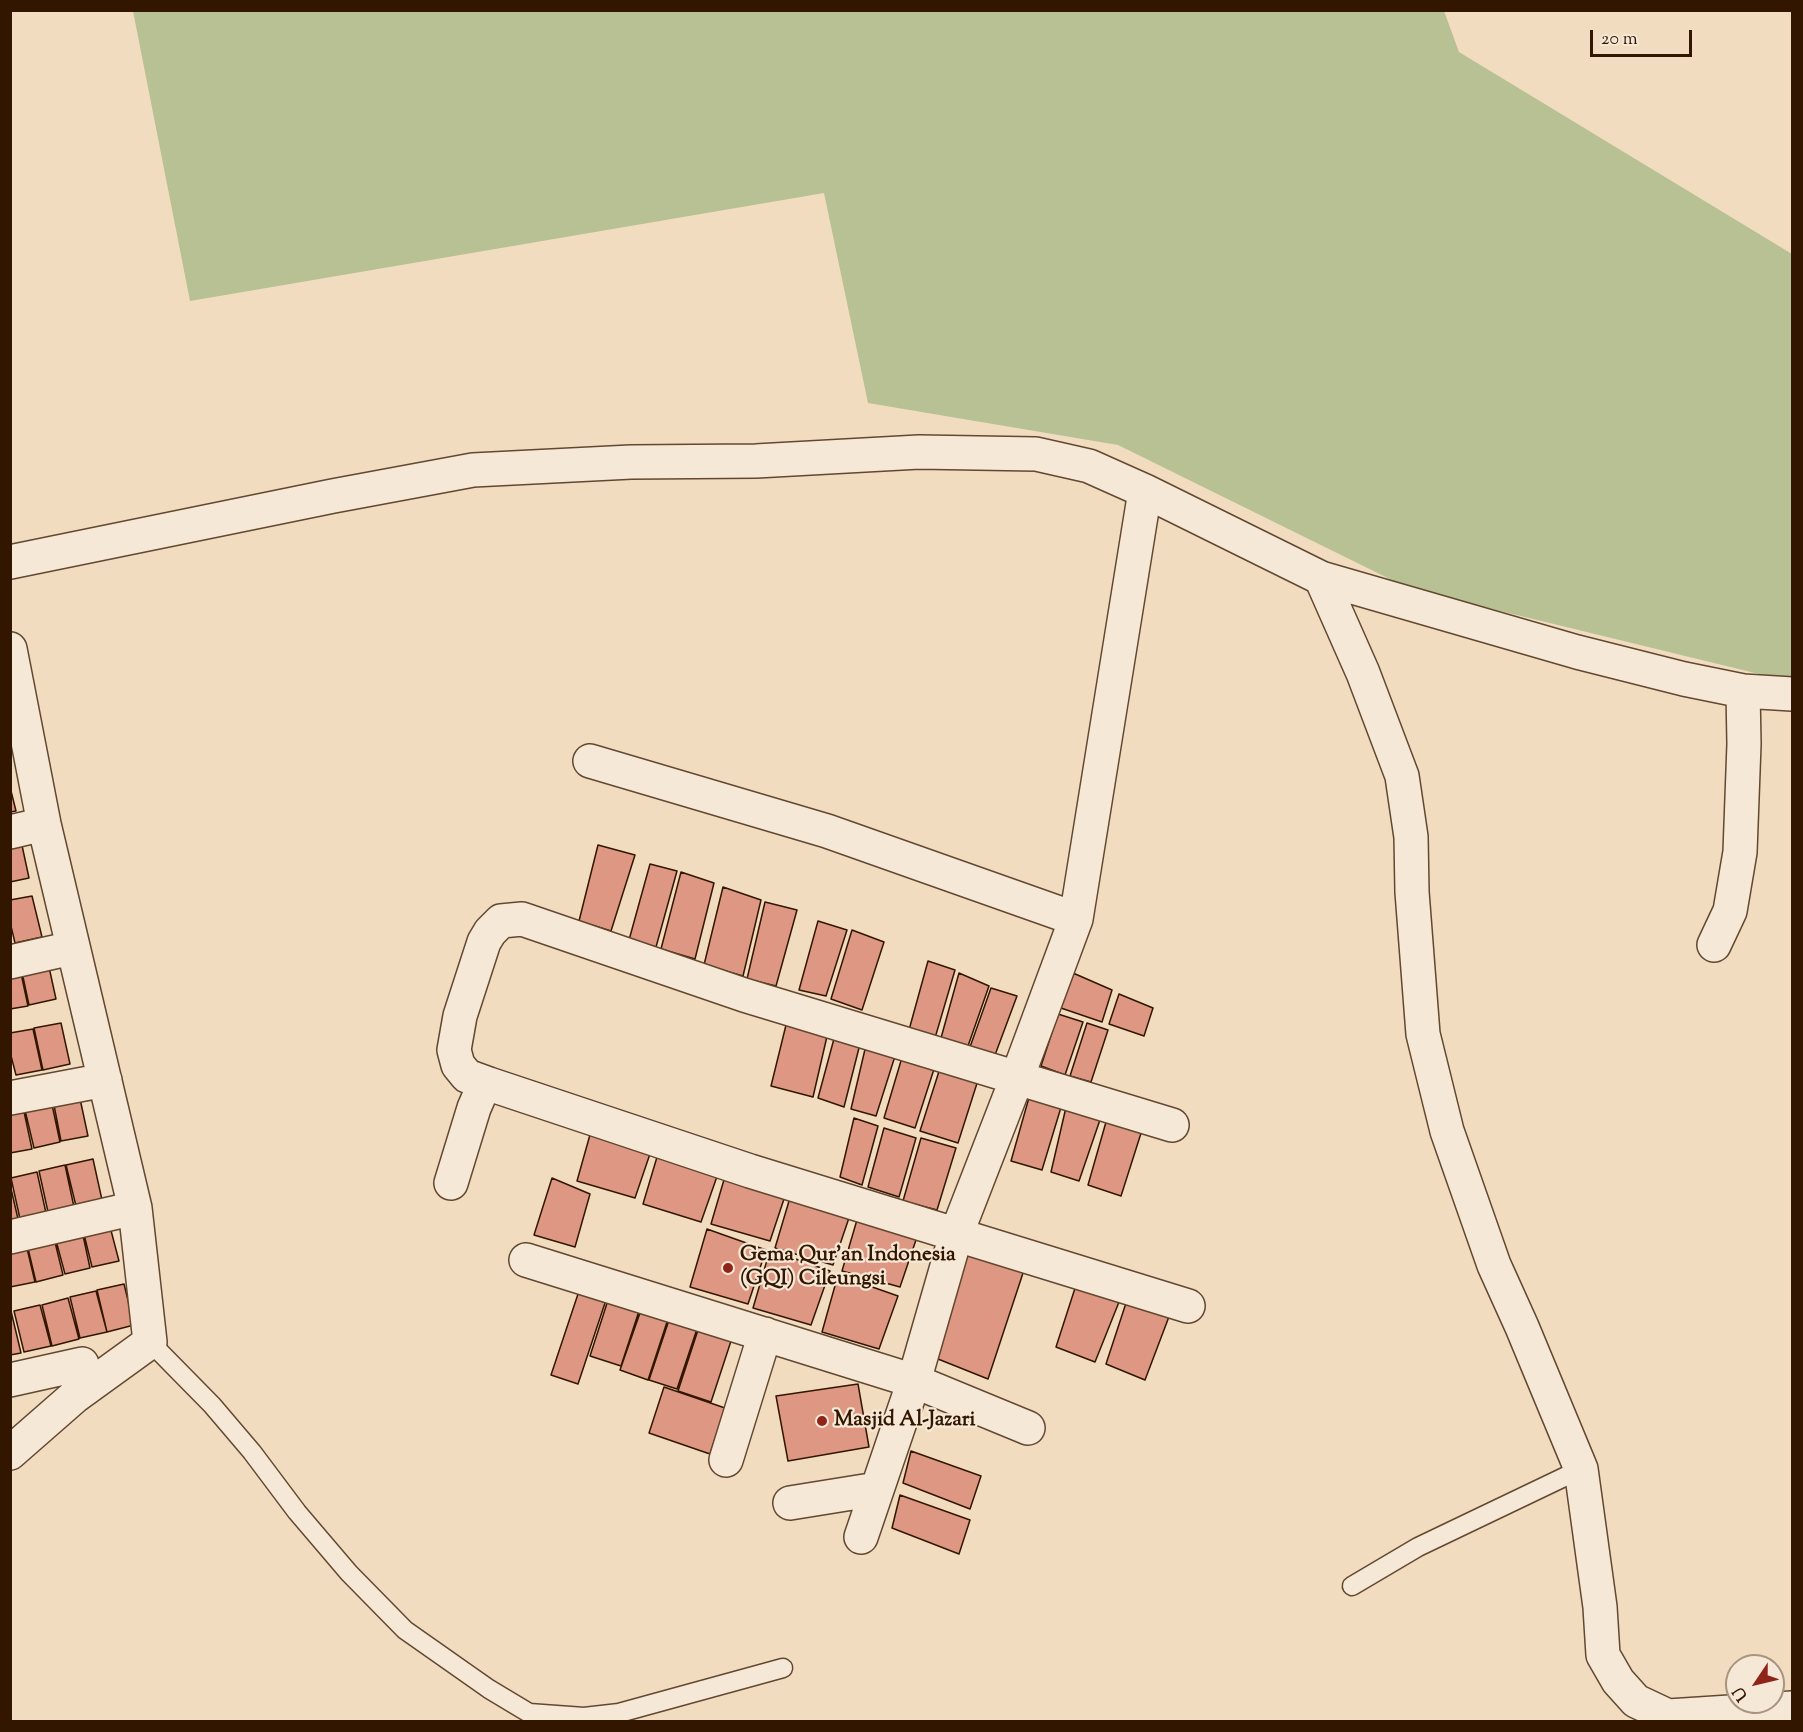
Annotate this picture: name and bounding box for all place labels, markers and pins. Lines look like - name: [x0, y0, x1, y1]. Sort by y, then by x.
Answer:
- place label: Gema Qur'an Indonesia (GQI) Cileungsi: [740, 1243, 956, 1293]
- marker: Gema Qur'an Indonesia (GQI) Cileungsi: [721, 1261, 735, 1275]
- place label: Masjid Al-Jazari: [834, 1408, 975, 1434]
- marker: Masjid Al-Jazari: [815, 1414, 829, 1428]

